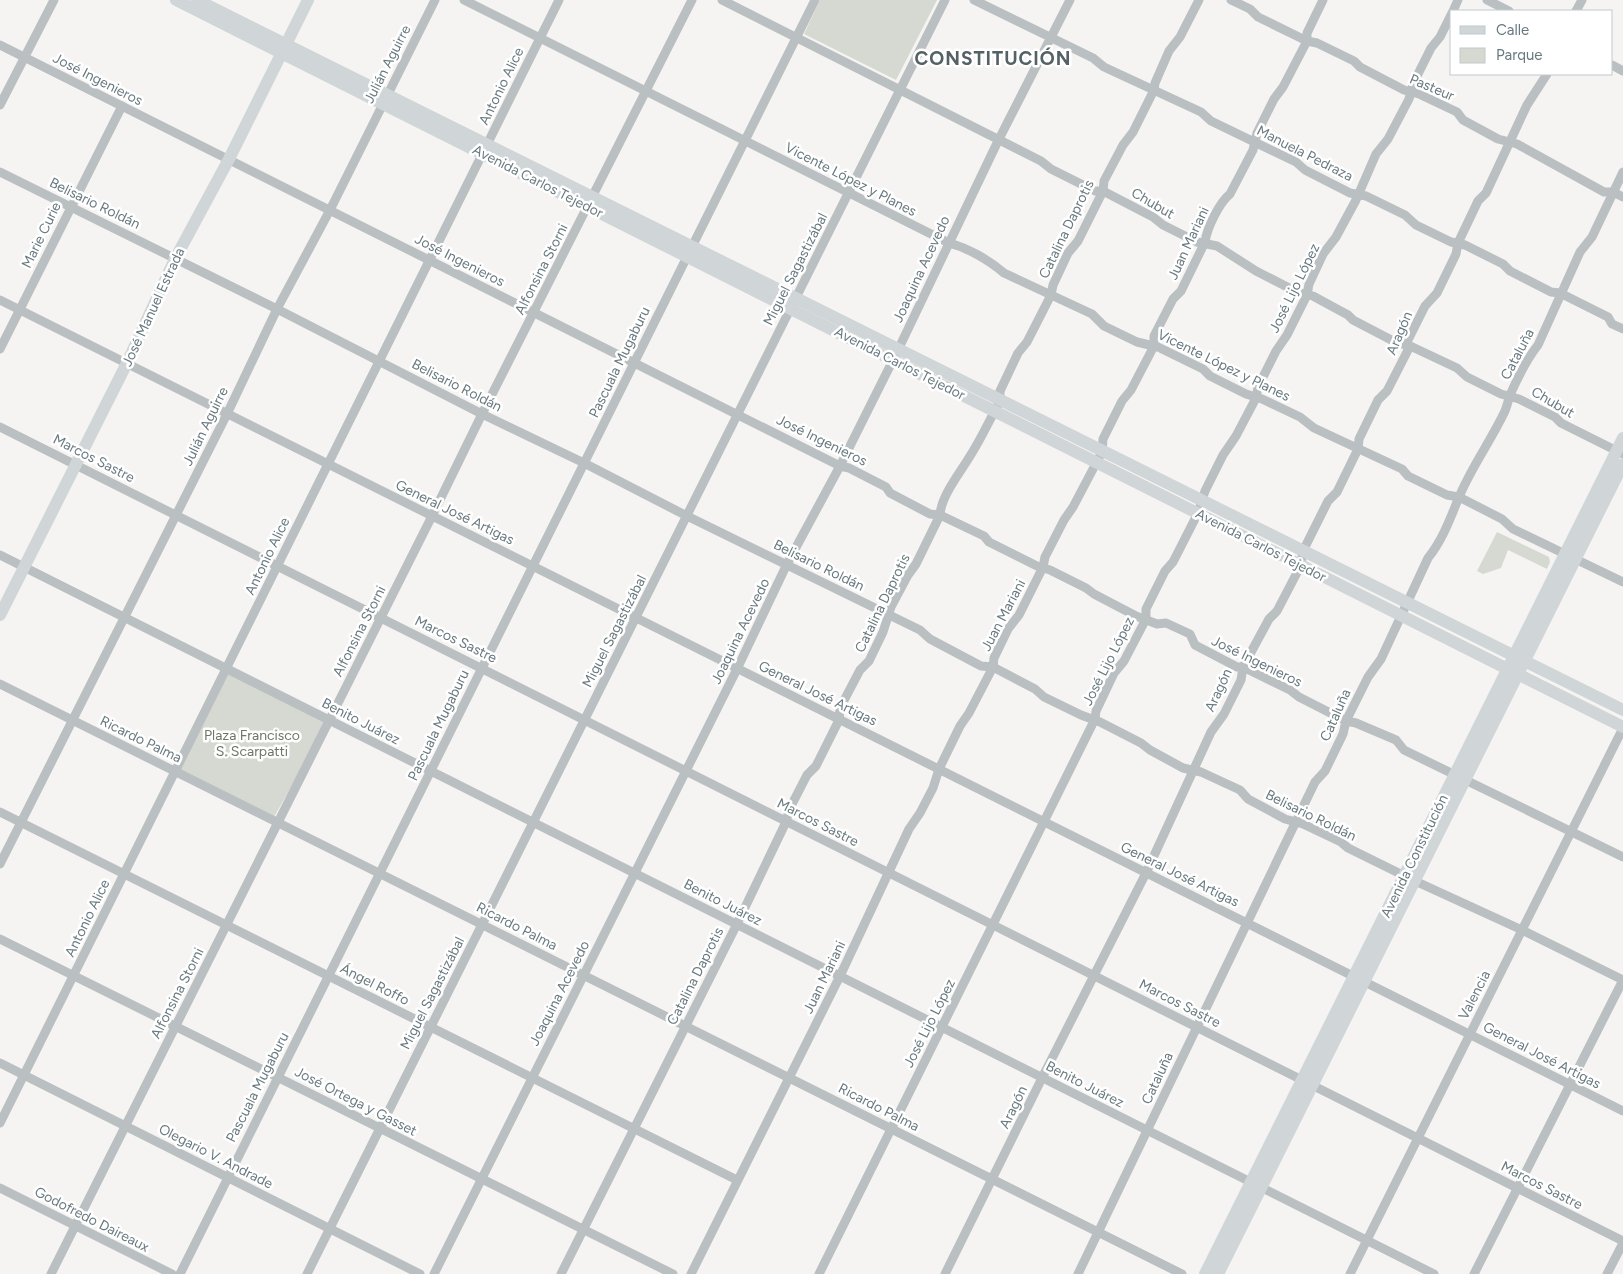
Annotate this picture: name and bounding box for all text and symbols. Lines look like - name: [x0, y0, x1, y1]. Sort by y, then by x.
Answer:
- legend: [1450, 10, 1613, 75]
- text: Calle: [1496, 21, 1529, 39]
- street label: Julián Aguirre: [360, 22, 415, 106]
- street label: Antonio Alice: [475, 44, 528, 128]
- text: Parque: [1496, 46, 1543, 64]
- district label: CONSTITUCIÓN: [915, 47, 1071, 70]
- street label: José Ingenieros: [50, 50, 146, 109]
- street label: Pasteur: [1407, 70, 1457, 105]
- street label: Manuela Pedraza: [1254, 122, 1356, 185]
- street label: Vicente López y Planes: [782, 139, 919, 220]
- street label: Avenida Carlos Tejedor: [470, 141, 606, 222]
- street label: Belisario Roldán: [47, 174, 143, 233]
- street label: Catalina Daprotis: [1035, 177, 1098, 281]
- street label: Chubut: [1128, 184, 1177, 223]
- street label: Marie Curie: [18, 199, 65, 271]
- street label: Juan Mariani: [1164, 204, 1213, 282]
- street label: Miguel Sagastizábal: [760, 210, 831, 328]
- street label: Joaquina Acevedo: [889, 213, 954, 325]
- street label: Alfonsina Storni: [511, 221, 572, 317]
- street label: José Ingenieros: [412, 231, 508, 290]
- street label: José Lijo López: [1266, 241, 1323, 336]
- street label: José Manuel Estrada: [118, 245, 188, 369]
- street label: Pascuala Mugaburu: [585, 304, 654, 421]
- street label: Aragón: [1383, 309, 1416, 357]
- street label: Avenida Carlos Tejedor: [832, 323, 968, 404]
- street label: Vicente López y Planes: [1155, 326, 1293, 405]
- street label: Cataluña: [1497, 326, 1538, 383]
- street label: Belisario Roldán: [409, 355, 505, 416]
- street label: Chubut: [1528, 383, 1577, 422]
- street label: Julián Aguirre: [179, 384, 232, 468]
- street label: José Ingenieros: [774, 411, 870, 470]
- street label: Marcos Sastre: [50, 431, 138, 486]
- street label: General José Artigas: [393, 476, 517, 549]
- street label: Avenida Carlos Tejedor: [1193, 505, 1329, 586]
- street label: Antonio Alice: [241, 514, 294, 598]
- street label: Belisario Roldán: [771, 536, 867, 595]
- street label: Catalina Daprotis: [851, 551, 914, 655]
- street label: Miguel Sagastizábal: [579, 572, 650, 690]
- street label: Joaquina Acevedo: [707, 576, 773, 687]
- street label: Juan Mariani: [977, 577, 1029, 654]
- street label: Alfonsina Storni: [329, 583, 390, 679]
- street label: Marcos Sastre: [412, 612, 500, 667]
- street label: José Lijo López: [1079, 614, 1138, 708]
- street label: José Ingenieros: [1209, 632, 1305, 691]
- street label: General José Artigas: [756, 657, 880, 730]
- street label: Aragón: [1201, 666, 1236, 714]
- street label: Pascuala Mugaburu: [404, 667, 473, 784]
- street label: Cataluña: [1316, 686, 1355, 744]
- street label: Benito Juárez: [319, 694, 403, 748]
- street label: Ricardo Palma: [97, 712, 184, 766]
- park label: Plaza Francisco S. Scarpatti: [204, 727, 300, 760]
- street label: Belisario Roldán: [1263, 786, 1359, 845]
- street label: Avenida Constitución: [1377, 792, 1452, 921]
- street label: Marcos Sastre: [774, 795, 862, 850]
- street label: General José Artigas: [1118, 838, 1242, 911]
- street label: Benito Juárez: [681, 875, 765, 929]
- street label: Antonio Alice: [61, 876, 114, 960]
- street label: Ricardo Palma: [473, 899, 560, 954]
- street label: Catalina Daprotis: [664, 925, 727, 1028]
- street label: Miguel Sagastizábal: [397, 934, 468, 1052]
- street label: Joaquina Acevedo: [526, 938, 593, 1049]
- street label: Juan Mariani: [800, 938, 849, 1016]
- street label: Alfonsina Storni: [147, 945, 208, 1041]
- street label: Ángel Roffo: [338, 960, 412, 1009]
- street label: Valencia: [1455, 968, 1494, 1023]
- street label: José Lijo López: [900, 976, 959, 1070]
- street label: Marcos Sastre: [1136, 976, 1224, 1031]
- street label: General José Artigas: [1480, 1018, 1603, 1092]
- street label: Pascuala Mugaburu: [222, 1029, 293, 1145]
- street label: Cataluña: [1138, 1049, 1177, 1107]
- street label: Benito Juárez: [1043, 1057, 1127, 1111]
- street label: José Ortega y Gasset: [292, 1063, 420, 1140]
- street label: Ricardo Palma: [835, 1080, 922, 1135]
- street label: Aragón: [996, 1083, 1031, 1131]
- street label: Olegario V. Andrade: [156, 1120, 276, 1193]
- street label: Marcos Sastre: [1498, 1158, 1586, 1213]
- street label: Godofredo Daireaux: [32, 1183, 152, 1256]

